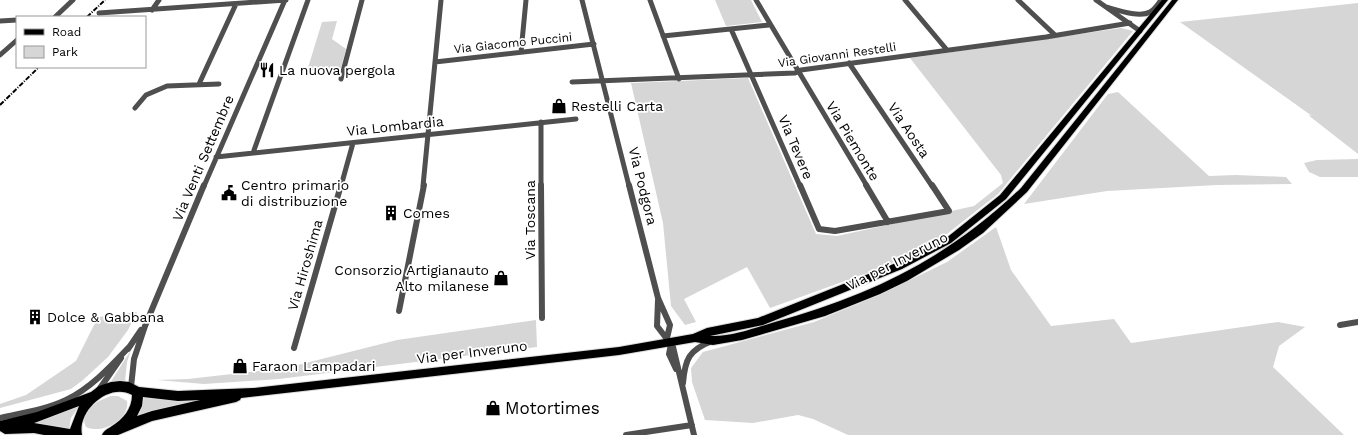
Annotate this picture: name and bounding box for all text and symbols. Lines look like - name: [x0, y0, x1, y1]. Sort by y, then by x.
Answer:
- legend: [16, 16, 146, 68]
- text: Road: [52, 25, 81, 39]
- street label: Via Giacomo Puccini: [453, 30, 573, 56]
- street label: Via Giovanni Restelli: [777, 40, 897, 70]
- text: Park: [52, 45, 78, 59]
- restaurant icon: La nuova pergola: [258, 61, 276, 79]
- place label: La nuova pergola: [279, 62, 395, 78]
- street label: Via Venti Settembre: [169, 92, 237, 224]
- shop icon: Restelli Carta: [550, 97, 568, 115]
- place label: Restelli Carta: [571, 98, 663, 114]
- street label: Via Piemonte: [823, 98, 883, 184]
- street label: Via Aosta: [885, 99, 933, 161]
- street label: Via Tevere: [775, 112, 817, 182]
- street label: Via Lombardia: [346, 113, 444, 139]
- street label: Via Podgora: [626, 145, 660, 227]
- place label: Centro primario di distribuzione: [241, 177, 349, 209]
- street label: Via Toscana: [522, 180, 538, 260]
- public building icon: Centro primario di distribuzione: [220, 184, 238, 202]
- building icon: Comes: [382, 204, 400, 222]
- place label: Comes: [403, 205, 450, 221]
- street label: Via Hiroshima: [284, 217, 326, 312]
- street label: Via per Inveruno: [844, 229, 950, 293]
- place label: Consorzio Artigianauto Alto milanese: [334, 262, 489, 294]
- shop icon: Consorzio Artigianauto Alto milanese: [492, 269, 510, 287]
- building icon: Dolce & Gabbana: [26, 308, 44, 326]
- place label: Dolce & Gabbana: [47, 309, 164, 325]
- street label: Via per Inveruno: [416, 337, 528, 367]
- shop icon: Faraon Lampadari: [231, 357, 249, 375]
- place label: Faraon Lampadari: [252, 358, 376, 374]
- place label: Motortimes: [505, 398, 600, 418]
- shop icon: Motortimes: [484, 399, 502, 417]

